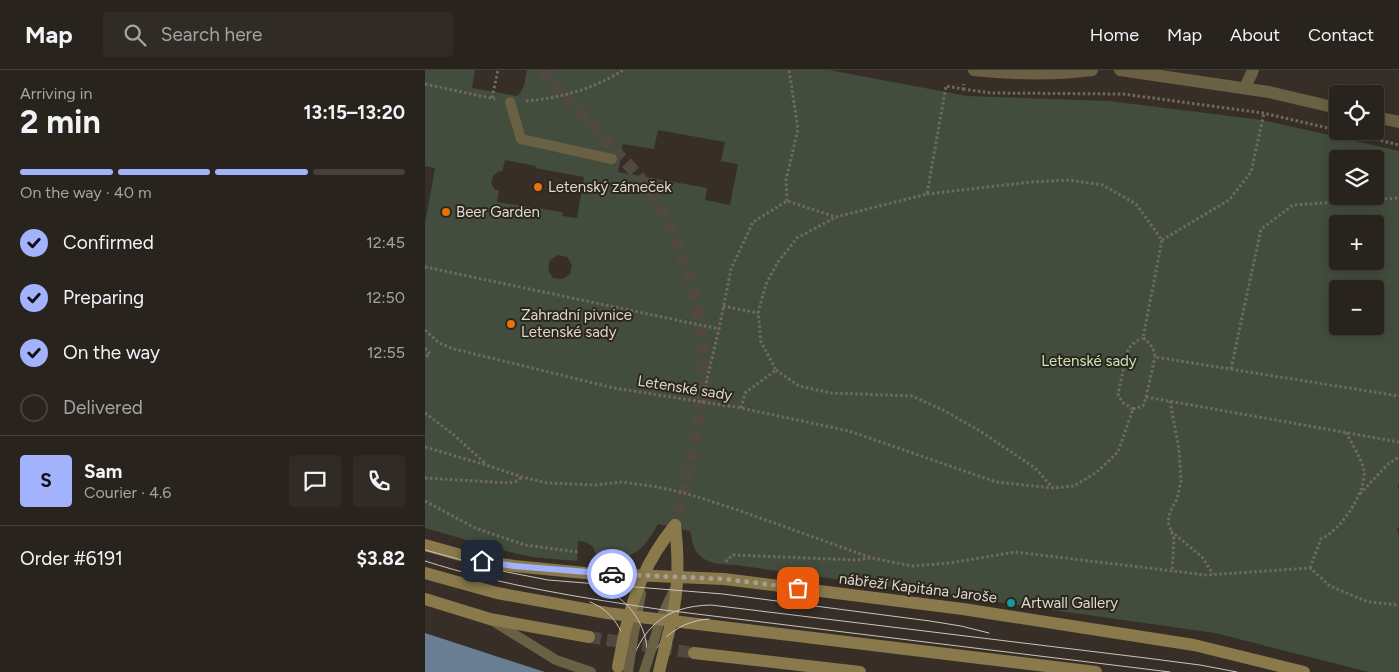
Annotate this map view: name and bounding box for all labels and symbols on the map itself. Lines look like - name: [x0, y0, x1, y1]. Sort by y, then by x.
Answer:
- place label: Letenský zámeček: [548, 178, 672, 196]
- marker: Letenský zámeček: [532, 181, 544, 193]
- place label: Beer Garden: [456, 203, 540, 221]
- marker: Beer Garden: [440, 206, 452, 218]
- place label: Zahradní pivnice Letenské sady: [521, 306, 632, 341]
- marker: Zahradní pivnice Letenské sady: [505, 318, 517, 330]
- park label: Letenské sady: [1041, 352, 1137, 370]
- street label: Letenské sady: [636, 372, 734, 404]
- pin: [461, 540, 503, 582]
- courier: [587, 549, 637, 599]
- pin: [777, 567, 819, 609]
- street label: nábřeží Kapitána Jaroše: [838, 569, 998, 607]
- place label: Artwall Gallery: [1021, 594, 1118, 612]
- marker: Artwall Gallery: [1005, 597, 1017, 609]

